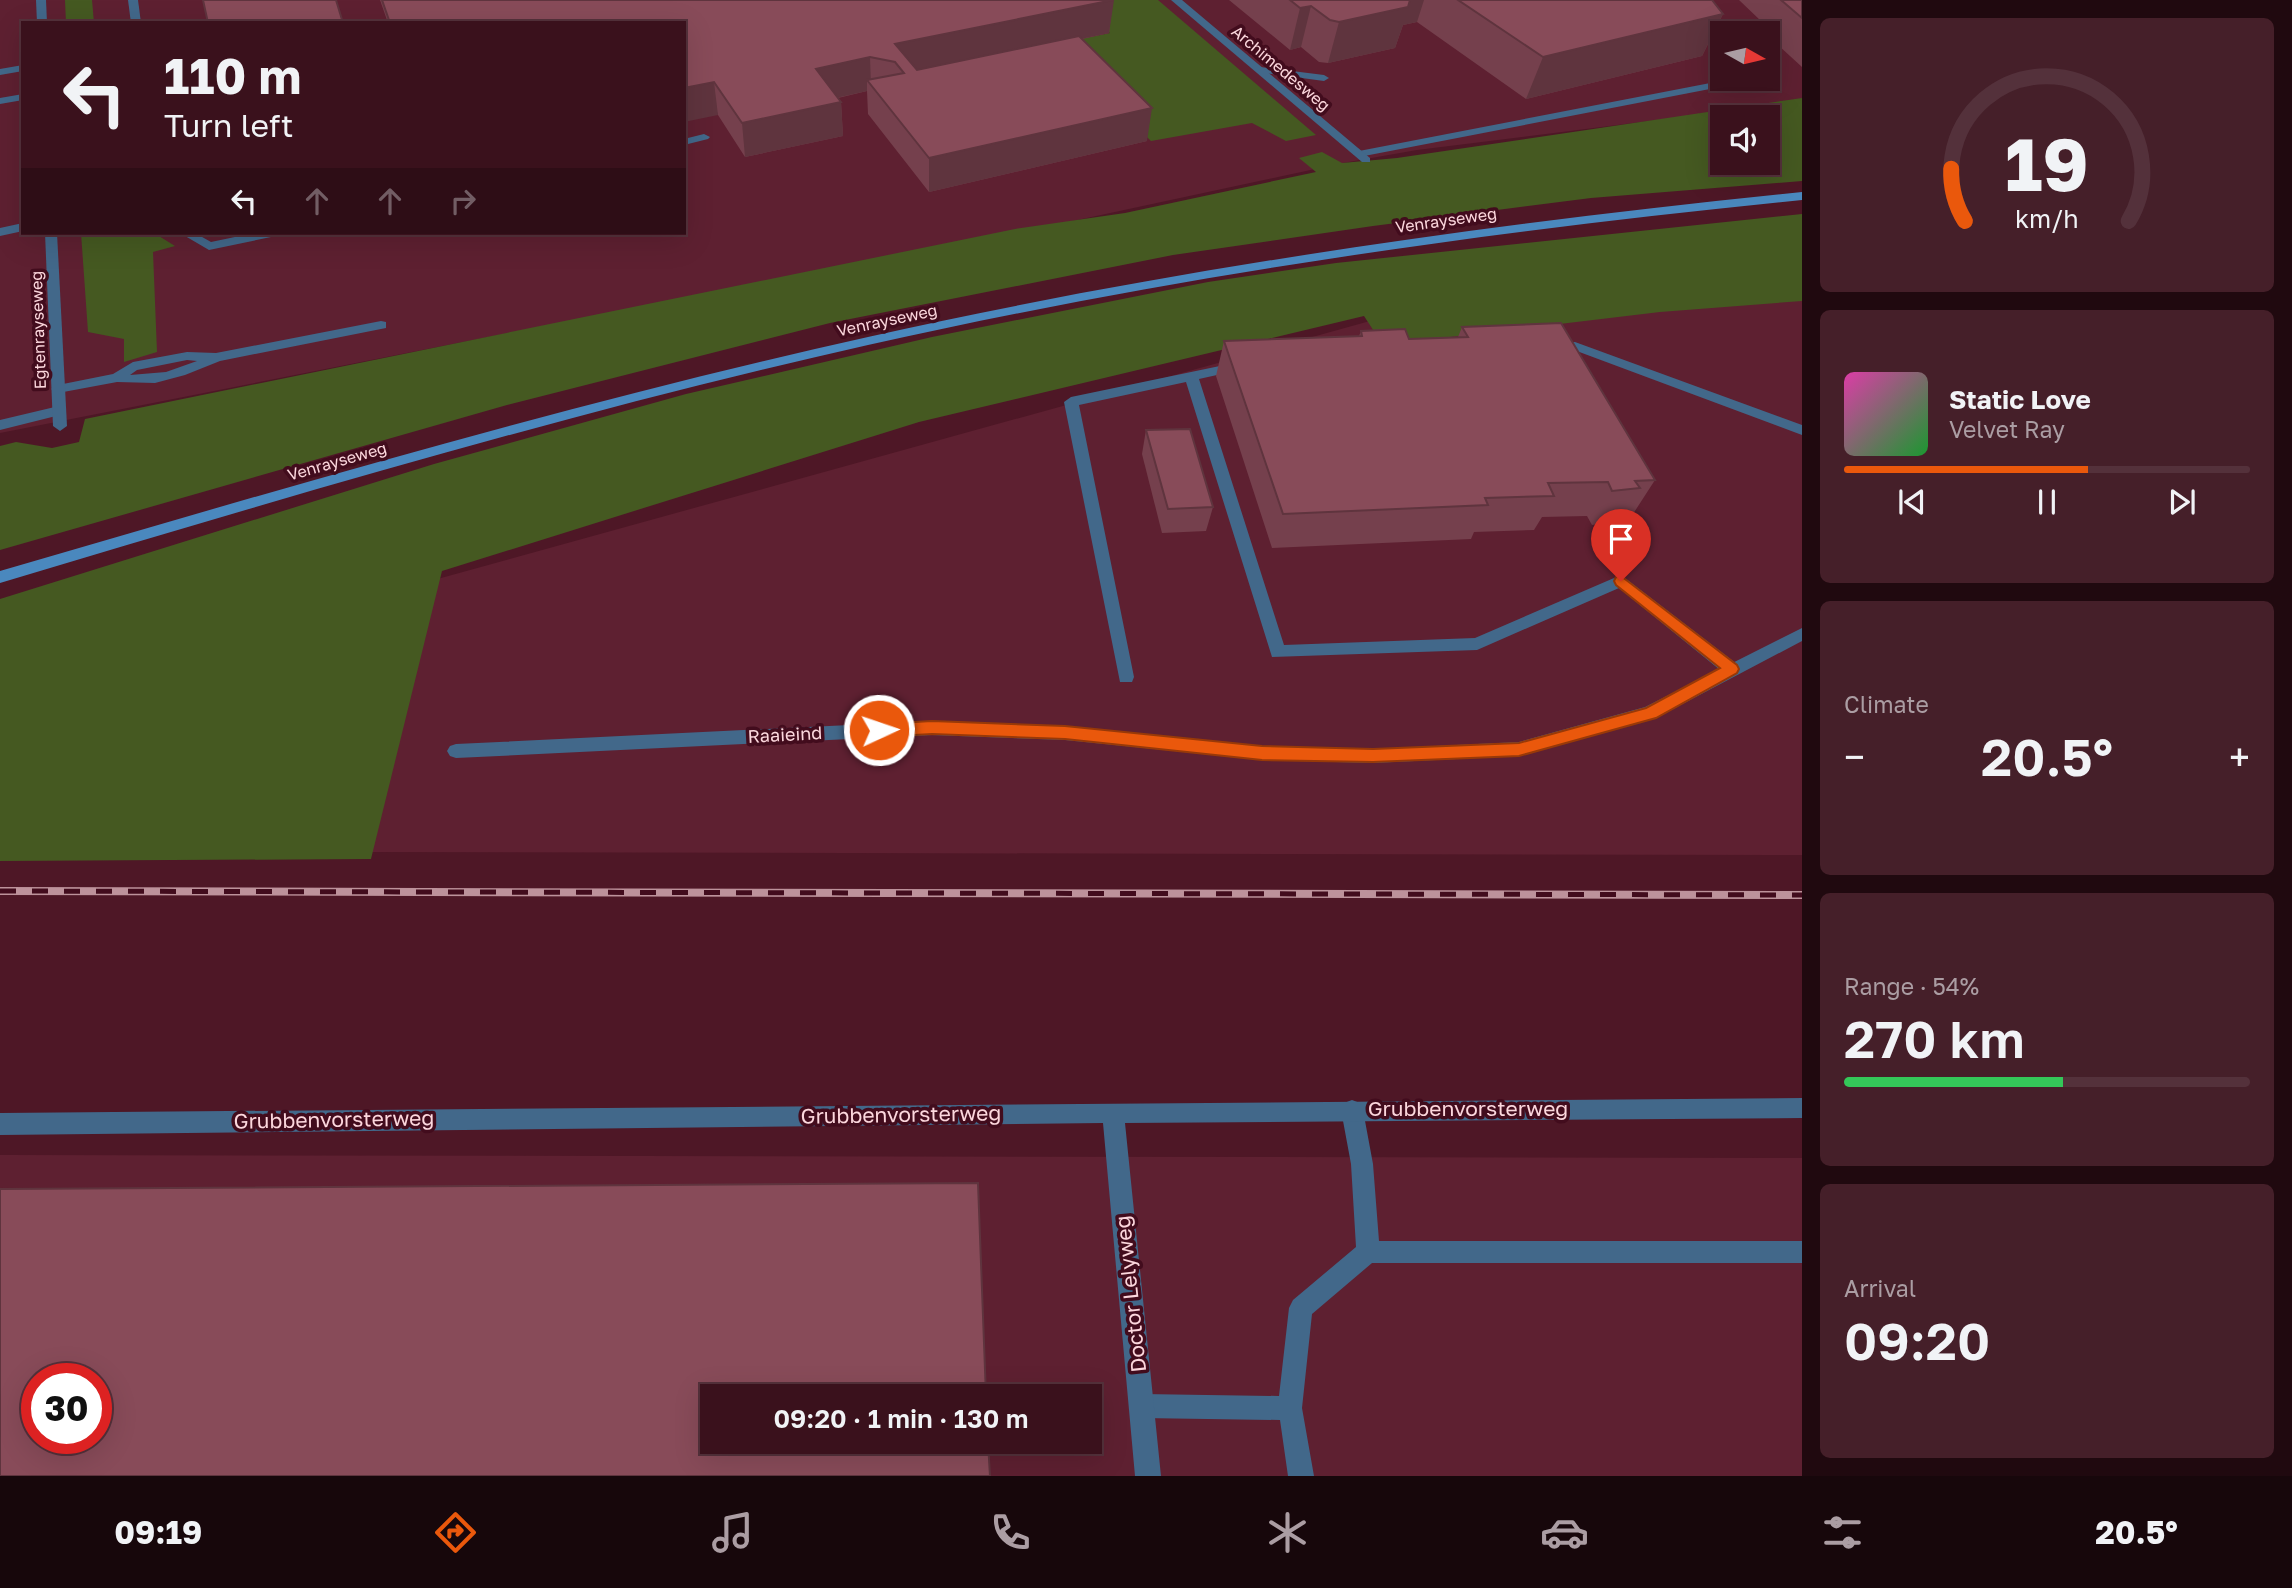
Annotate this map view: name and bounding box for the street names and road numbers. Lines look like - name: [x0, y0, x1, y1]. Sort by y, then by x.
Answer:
- street label: Archimedesweg: [1228, 21, 1334, 115]
- street label: Venrayseweg: [1394, 203, 1498, 237]
- street label: Egtenrayseweg: [26, 271, 50, 389]
- street label: Venrayseweg: [835, 300, 939, 340]
- street label: Venrayseweg: [285, 437, 389, 485]
- street label: Raaieind: [747, 721, 823, 747]
- street label: Grubbenvorsterweg: [1368, 1095, 1568, 1121]
- street label: Grubbenvorsterweg: [800, 1099, 1001, 1129]
- street label: Grubbenvorsterweg: [233, 1104, 434, 1134]
- street label: Doctor Lelyweg: [1109, 1214, 1151, 1374]

